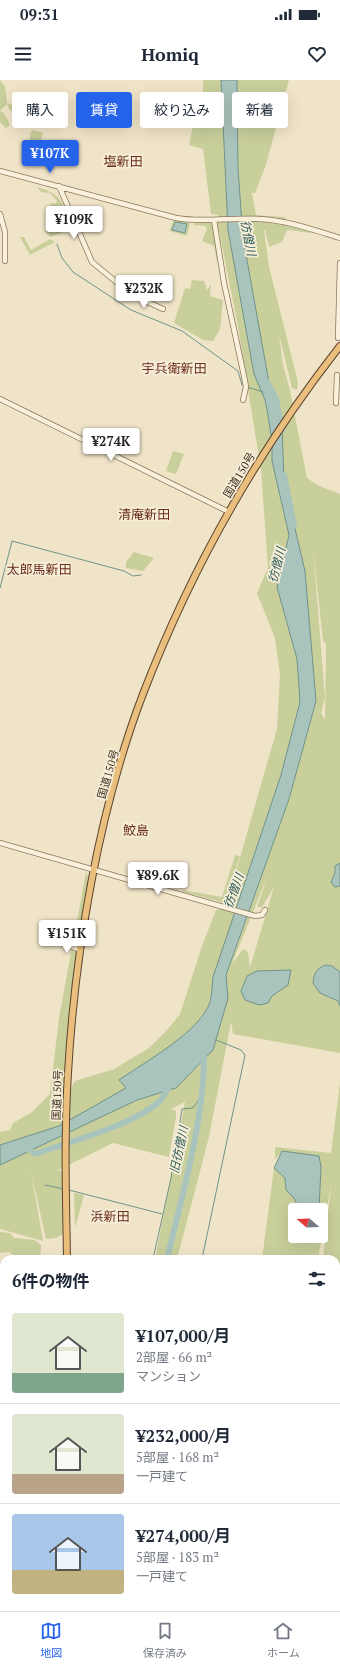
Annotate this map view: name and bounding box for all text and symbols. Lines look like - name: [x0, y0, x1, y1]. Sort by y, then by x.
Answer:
- text: 09:31: [20, 4, 59, 24]
- text: Homiq: [141, 42, 199, 66]
- icon: menu: [12, 43, 34, 65]
- icon: heart: [306, 43, 328, 65]
- chip: 購入: [12, 92, 68, 128]
- chip: 賃貸: [76, 92, 132, 128]
- chip: 絞り込み: [140, 92, 224, 128]
- chip: 新着: [232, 92, 288, 128]
- pin: ¥107K: [22, 140, 78, 174]
- text: ¥107K: [31, 144, 69, 162]
- district label: 塩新田: [103, 152, 143, 170]
- pin: ¥109K: [46, 206, 102, 240]
- text: ¥109K: [55, 210, 93, 228]
- water label: 彷僧川: [238, 219, 260, 259]
- pin: ¥232K: [116, 275, 172, 309]
- text: ¥232K: [125, 279, 163, 297]
- district label: 宇兵衛新田: [141, 359, 207, 377]
- pin: ¥274K: [83, 428, 139, 462]
- text: ¥274K: [92, 432, 130, 450]
- street label: 国道150号: [220, 450, 258, 500]
- district label: 清庵新田: [118, 505, 170, 523]
- water label: 彷僧川: [265, 544, 289, 584]
- district label: 太郎馬新田: [6, 560, 72, 578]
- street label: 国道150号: [94, 748, 122, 800]
- district label: 鮫島: [123, 821, 149, 839]
- pin: ¥89.6K: [125, 862, 191, 896]
- text: ¥89.6K: [137, 866, 179, 884]
- water label: 彷僧川: [220, 869, 247, 910]
- pin: ¥151K: [39, 920, 95, 954]
- text: ¥151K: [48, 924, 86, 942]
- street label: 国道150号: [49, 1069, 65, 1121]
- water label: 旧彷僧川: [166, 1123, 191, 1175]
- north arrow: [288, 1203, 328, 1243]
- map controls: [288, 1203, 328, 1243]
- district label: 浜新田: [90, 1207, 130, 1225]
- icon: filters: [306, 1268, 328, 1290]
- text: 6件の物件: [12, 1269, 90, 1292]
- text: ¥107,000/月: [136, 1324, 230, 1347]
- icon: home: [44, 1329, 92, 1377]
- text: 2部屋 · 66 m²: [136, 1348, 212, 1366]
- text: マンション: [136, 1367, 201, 1385]
- text: ¥232,000/月: [136, 1424, 231, 1447]
- icon: home: [44, 1430, 92, 1478]
- text: 5部屋 · 168 m²: [136, 1448, 219, 1466]
- text: 一戸建て: [136, 1467, 188, 1485]
- text: ¥274,000/月: [136, 1524, 231, 1547]
- icon: home: [44, 1530, 92, 1578]
- text: 5部屋 · 183 m²: [136, 1548, 219, 1566]
- text: 一戸建て: [136, 1567, 188, 1585]
- tab: 地図: [40, 1620, 62, 1660]
- tab: 保存済み: [143, 1620, 187, 1660]
- tab: ホーム: [267, 1620, 300, 1660]

